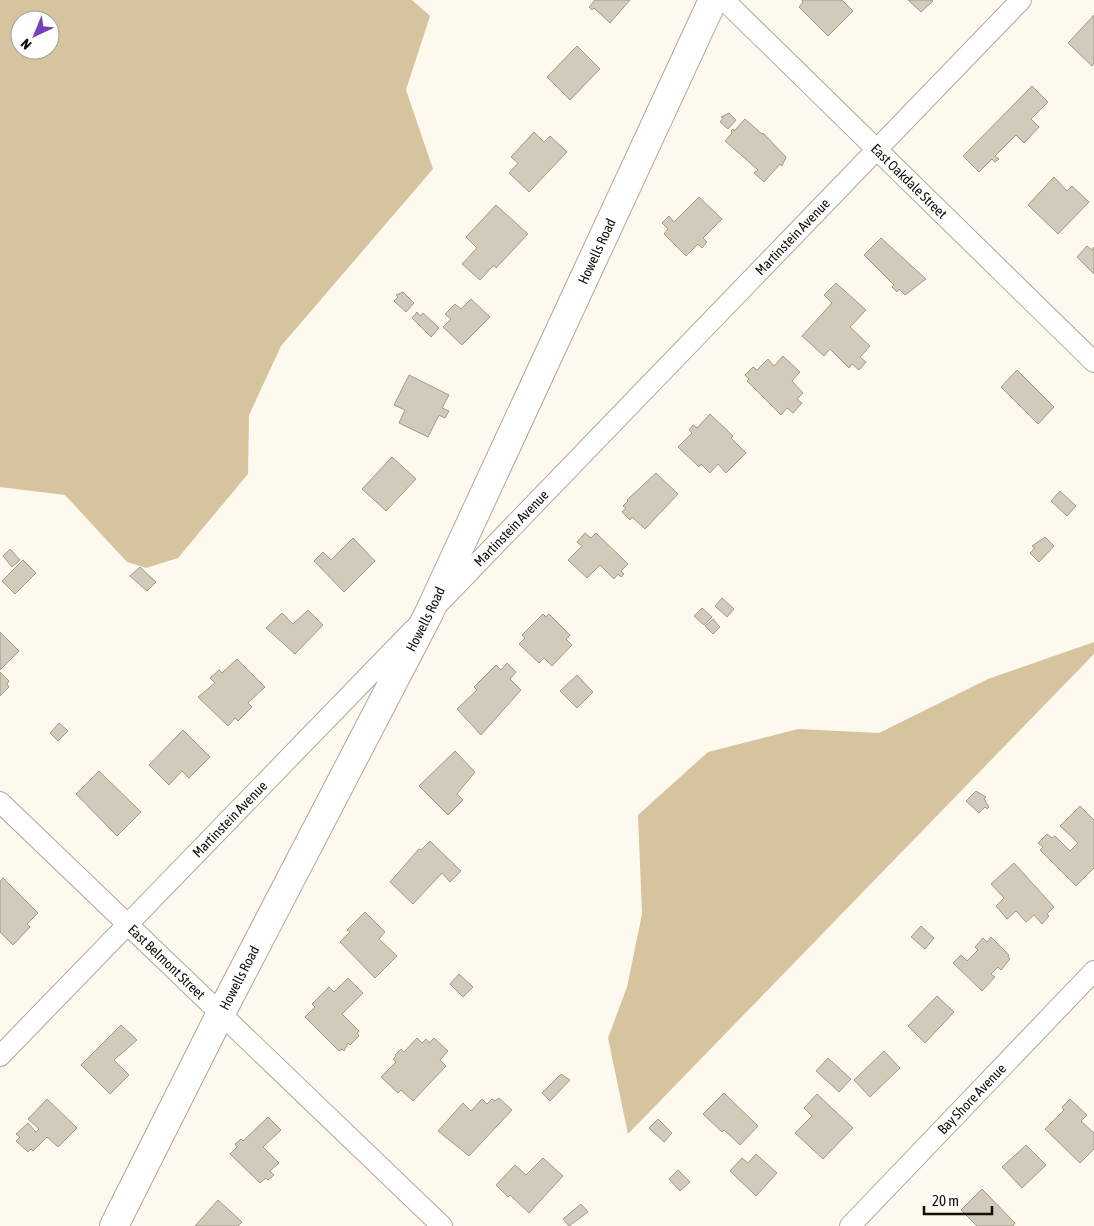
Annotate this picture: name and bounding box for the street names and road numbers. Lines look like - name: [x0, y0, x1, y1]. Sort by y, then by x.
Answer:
- street label: East Oakdale Street: [868, 141, 950, 222]
- street label: Martinstein Avenue: [752, 195, 833, 278]
- street label: Howells Road: [575, 216, 619, 286]
- street label: Martinstein Avenue: [471, 487, 552, 570]
- street label: Howells Road: [402, 584, 448, 654]
- street label: Martinstein Avenue: [189, 778, 270, 861]
- street label: East Belmont Street: [125, 921, 208, 1002]
- street label: Howells Road: [216, 943, 263, 1013]
- street label: Bay Shore Avenue: [934, 1060, 1009, 1137]

